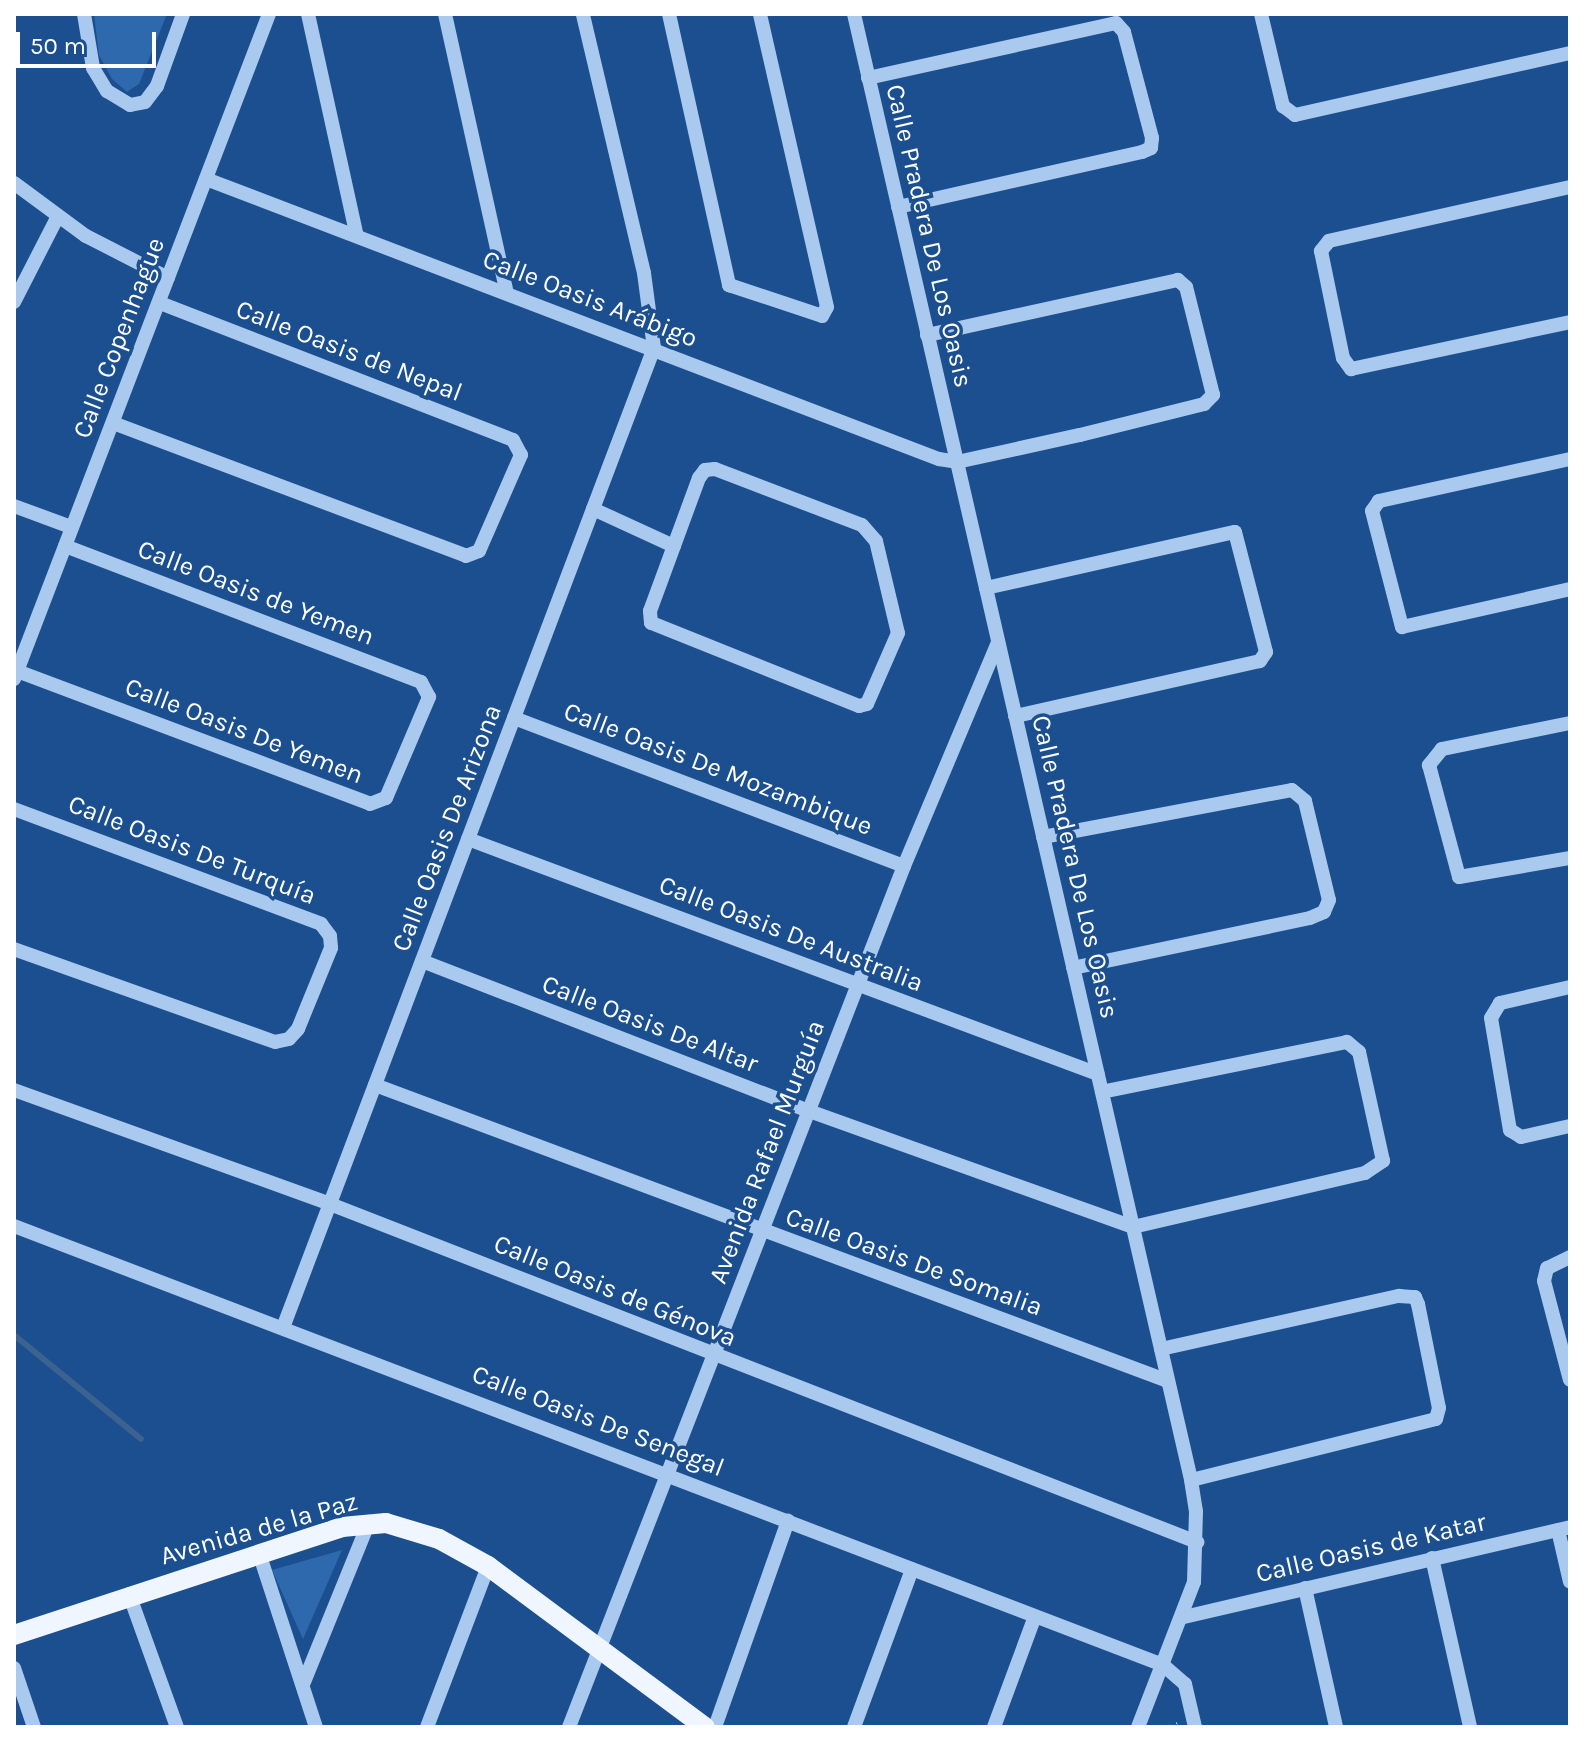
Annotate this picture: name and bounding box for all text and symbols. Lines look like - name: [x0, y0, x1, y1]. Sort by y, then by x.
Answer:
- scale bar: [20, 16, 160, 66]
- text: 50 m: [30, 32, 86, 60]
- street label: Calle Pradera De Los Oasis: [879, 81, 979, 391]
- street label: Calle Copenhague: [66, 233, 172, 443]
- street label: Calle Oasis Arábigo: [478, 244, 702, 354]
- street label: Calle Oasis de Nepal: [232, 294, 466, 408]
- street label: Calle Oasis de Yemen: [133, 533, 379, 653]
- street label: Calle Oasis De Yemen: [120, 671, 368, 791]
- street label: Calle Oasis De Mozambique: [559, 696, 877, 842]
- street label: Calle Oasis De Arizona: [385, 700, 509, 956]
- street label: Calle Pradera De Los Oasis: [1025, 712, 1125, 1022]
- street label: Calle Oasis De Turquía: [64, 788, 320, 912]
- street label: Calle Oasis De Australia: [654, 869, 928, 999]
- street label: Calle Oasis De Altar: [537, 968, 763, 1080]
- street label: Avenida Rafael Murguía: [702, 1016, 832, 1288]
- street label: Calle Oasis De Somalia: [781, 1201, 1047, 1323]
- street label: Calle Oasis de Génova: [489, 1228, 741, 1354]
- street label: Calle Oasis De Senegal: [467, 1358, 729, 1484]
- street label: Avenida de la Paz: [157, 1486, 361, 1572]
- street label: Calle Oasis de Katar: [1253, 1506, 1489, 1590]

